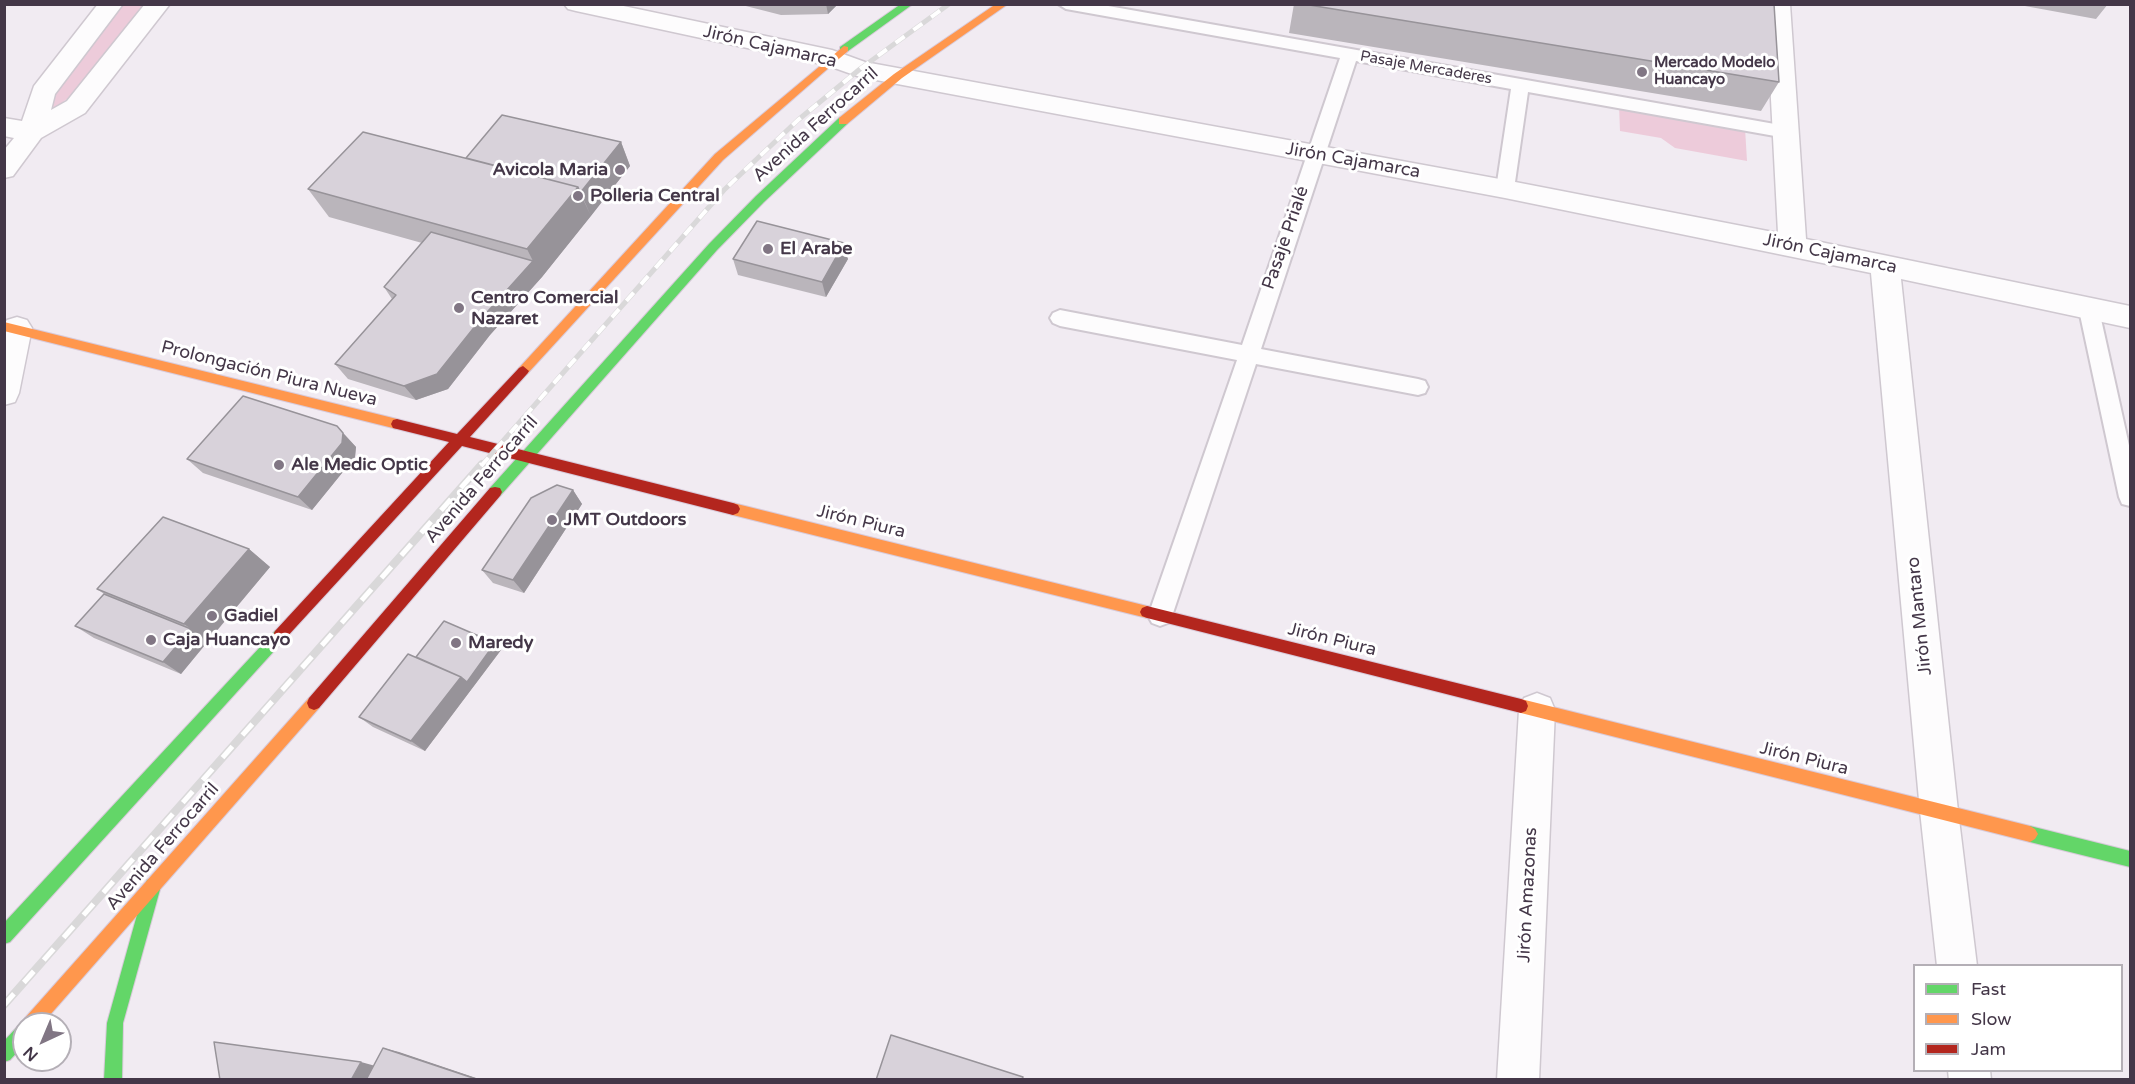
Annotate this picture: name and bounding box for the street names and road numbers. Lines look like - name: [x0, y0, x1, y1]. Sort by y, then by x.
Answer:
- street label: Jirón Cajamarca: [701, 21, 839, 73]
- street label: Pasaje Mercaderes: [1359, 48, 1493, 88]
- street label: Avenida Ferrocarril: [749, 63, 883, 187]
- street label: Jirón Cajamarca: [1284, 139, 1422, 183]
- street label: Pasaje Prialé: [1258, 183, 1314, 293]
- street label: Jirón Cajamarca: [1761, 229, 1899, 279]
- street label: Prolongación Piura Nueva: [159, 337, 379, 411]
- street label: Avenida Ferrocarril: [421, 412, 543, 548]
- street label: Jirón Piura: [814, 501, 908, 543]
- street label: Jirón Mantaro: [1903, 556, 1937, 676]
- street label: Jirón Piura: [1285, 619, 1379, 661]
- street label: Jirón Piura: [1757, 738, 1851, 780]
- street label: Avenida Ferrocarril: [102, 779, 224, 915]
- street label: Jirón Amazonas: [1514, 827, 1542, 963]

